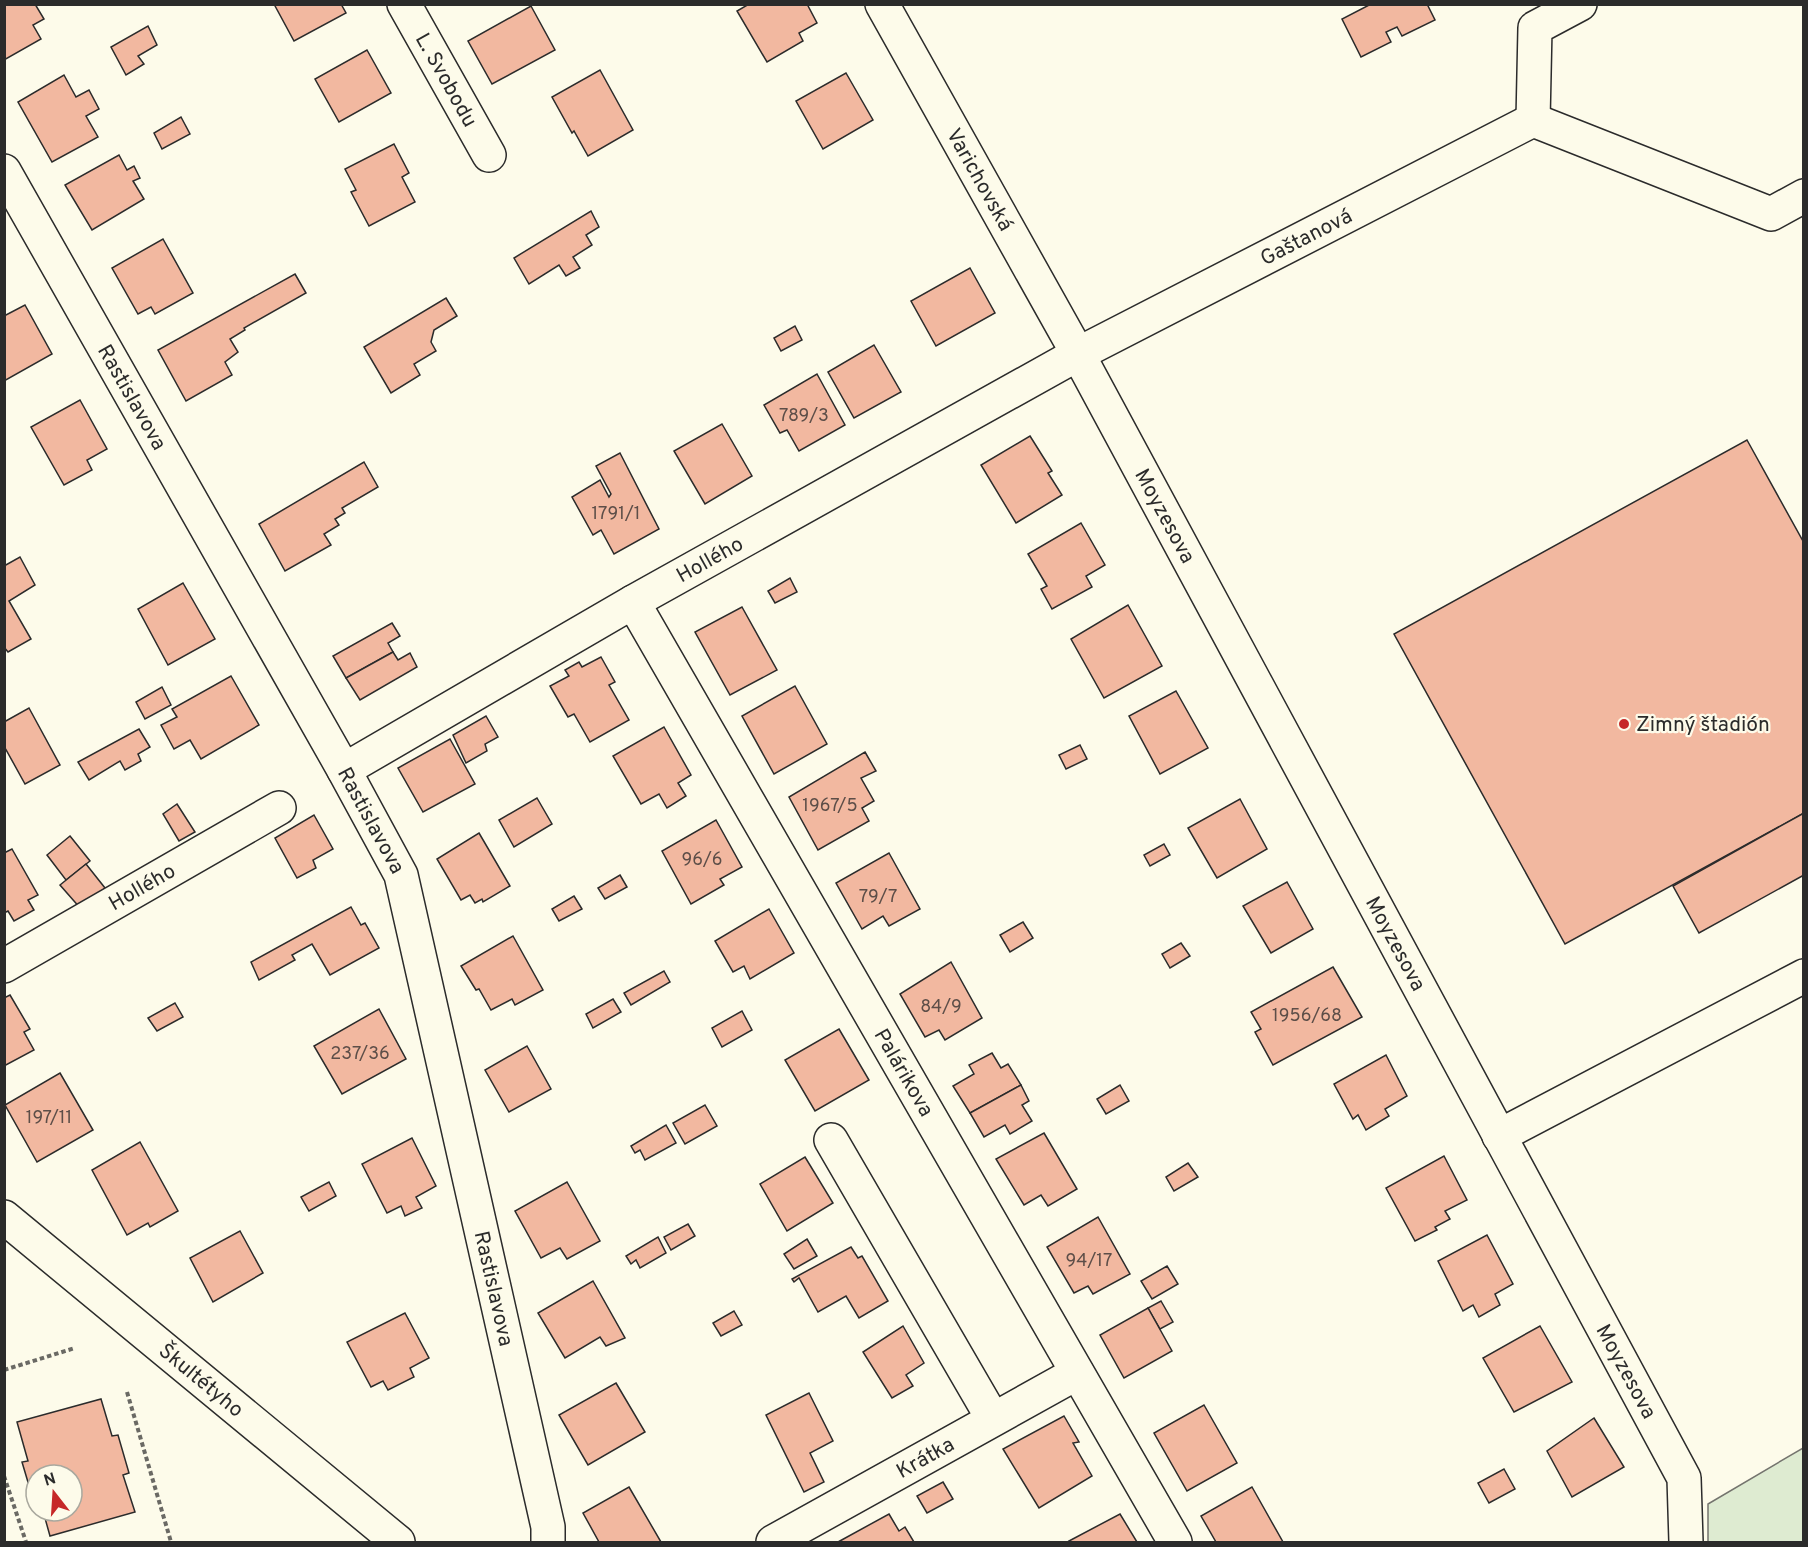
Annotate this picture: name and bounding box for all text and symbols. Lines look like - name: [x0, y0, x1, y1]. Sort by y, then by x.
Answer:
- street label: L. Svobodu: [408, 29, 483, 132]
- street label: Varichovská: [939, 124, 1018, 236]
- street label: Gaštanová: [1256, 203, 1357, 273]
- street label: Rastislavova: [90, 340, 172, 456]
- house number: 789/3: [779, 405, 829, 428]
- street label: Moyzesova: [1127, 465, 1200, 569]
- house number: 1791/1: [591, 503, 641, 526]
- street label: Hollého: [672, 531, 749, 590]
- place label: Zimný štadión: [1636, 712, 1770, 739]
- marker: Zimný štadión: [1617, 717, 1631, 731]
- street label: Rastislavova: [330, 763, 410, 879]
- house number: 1967/5: [802, 795, 858, 818]
- house number: 96/6: [681, 849, 723, 872]
- street label: Hollého: [104, 858, 181, 918]
- house number: 79/7: [859, 886, 897, 909]
- street label: Moyzesova: [1358, 892, 1431, 996]
- house number: 84/9: [920, 996, 962, 1019]
- house number: 1956/68: [1272, 1005, 1342, 1028]
- street label: Palárikova: [867, 1024, 939, 1122]
- house number: 237/36: [330, 1043, 390, 1066]
- house number: 197/11: [26, 1107, 72, 1130]
- street label: Rastislavova: [467, 1228, 519, 1349]
- house number: 94/17: [1066, 1250, 1112, 1273]
- street label: Moyzesova: [1589, 1320, 1662, 1424]
- street label: Škultétyho: [152, 1337, 249, 1424]
- street label: Krátka: [892, 1432, 960, 1486]
- north arrow: [24, 1463, 84, 1523]
- text: N: [42, 1469, 59, 1492]

